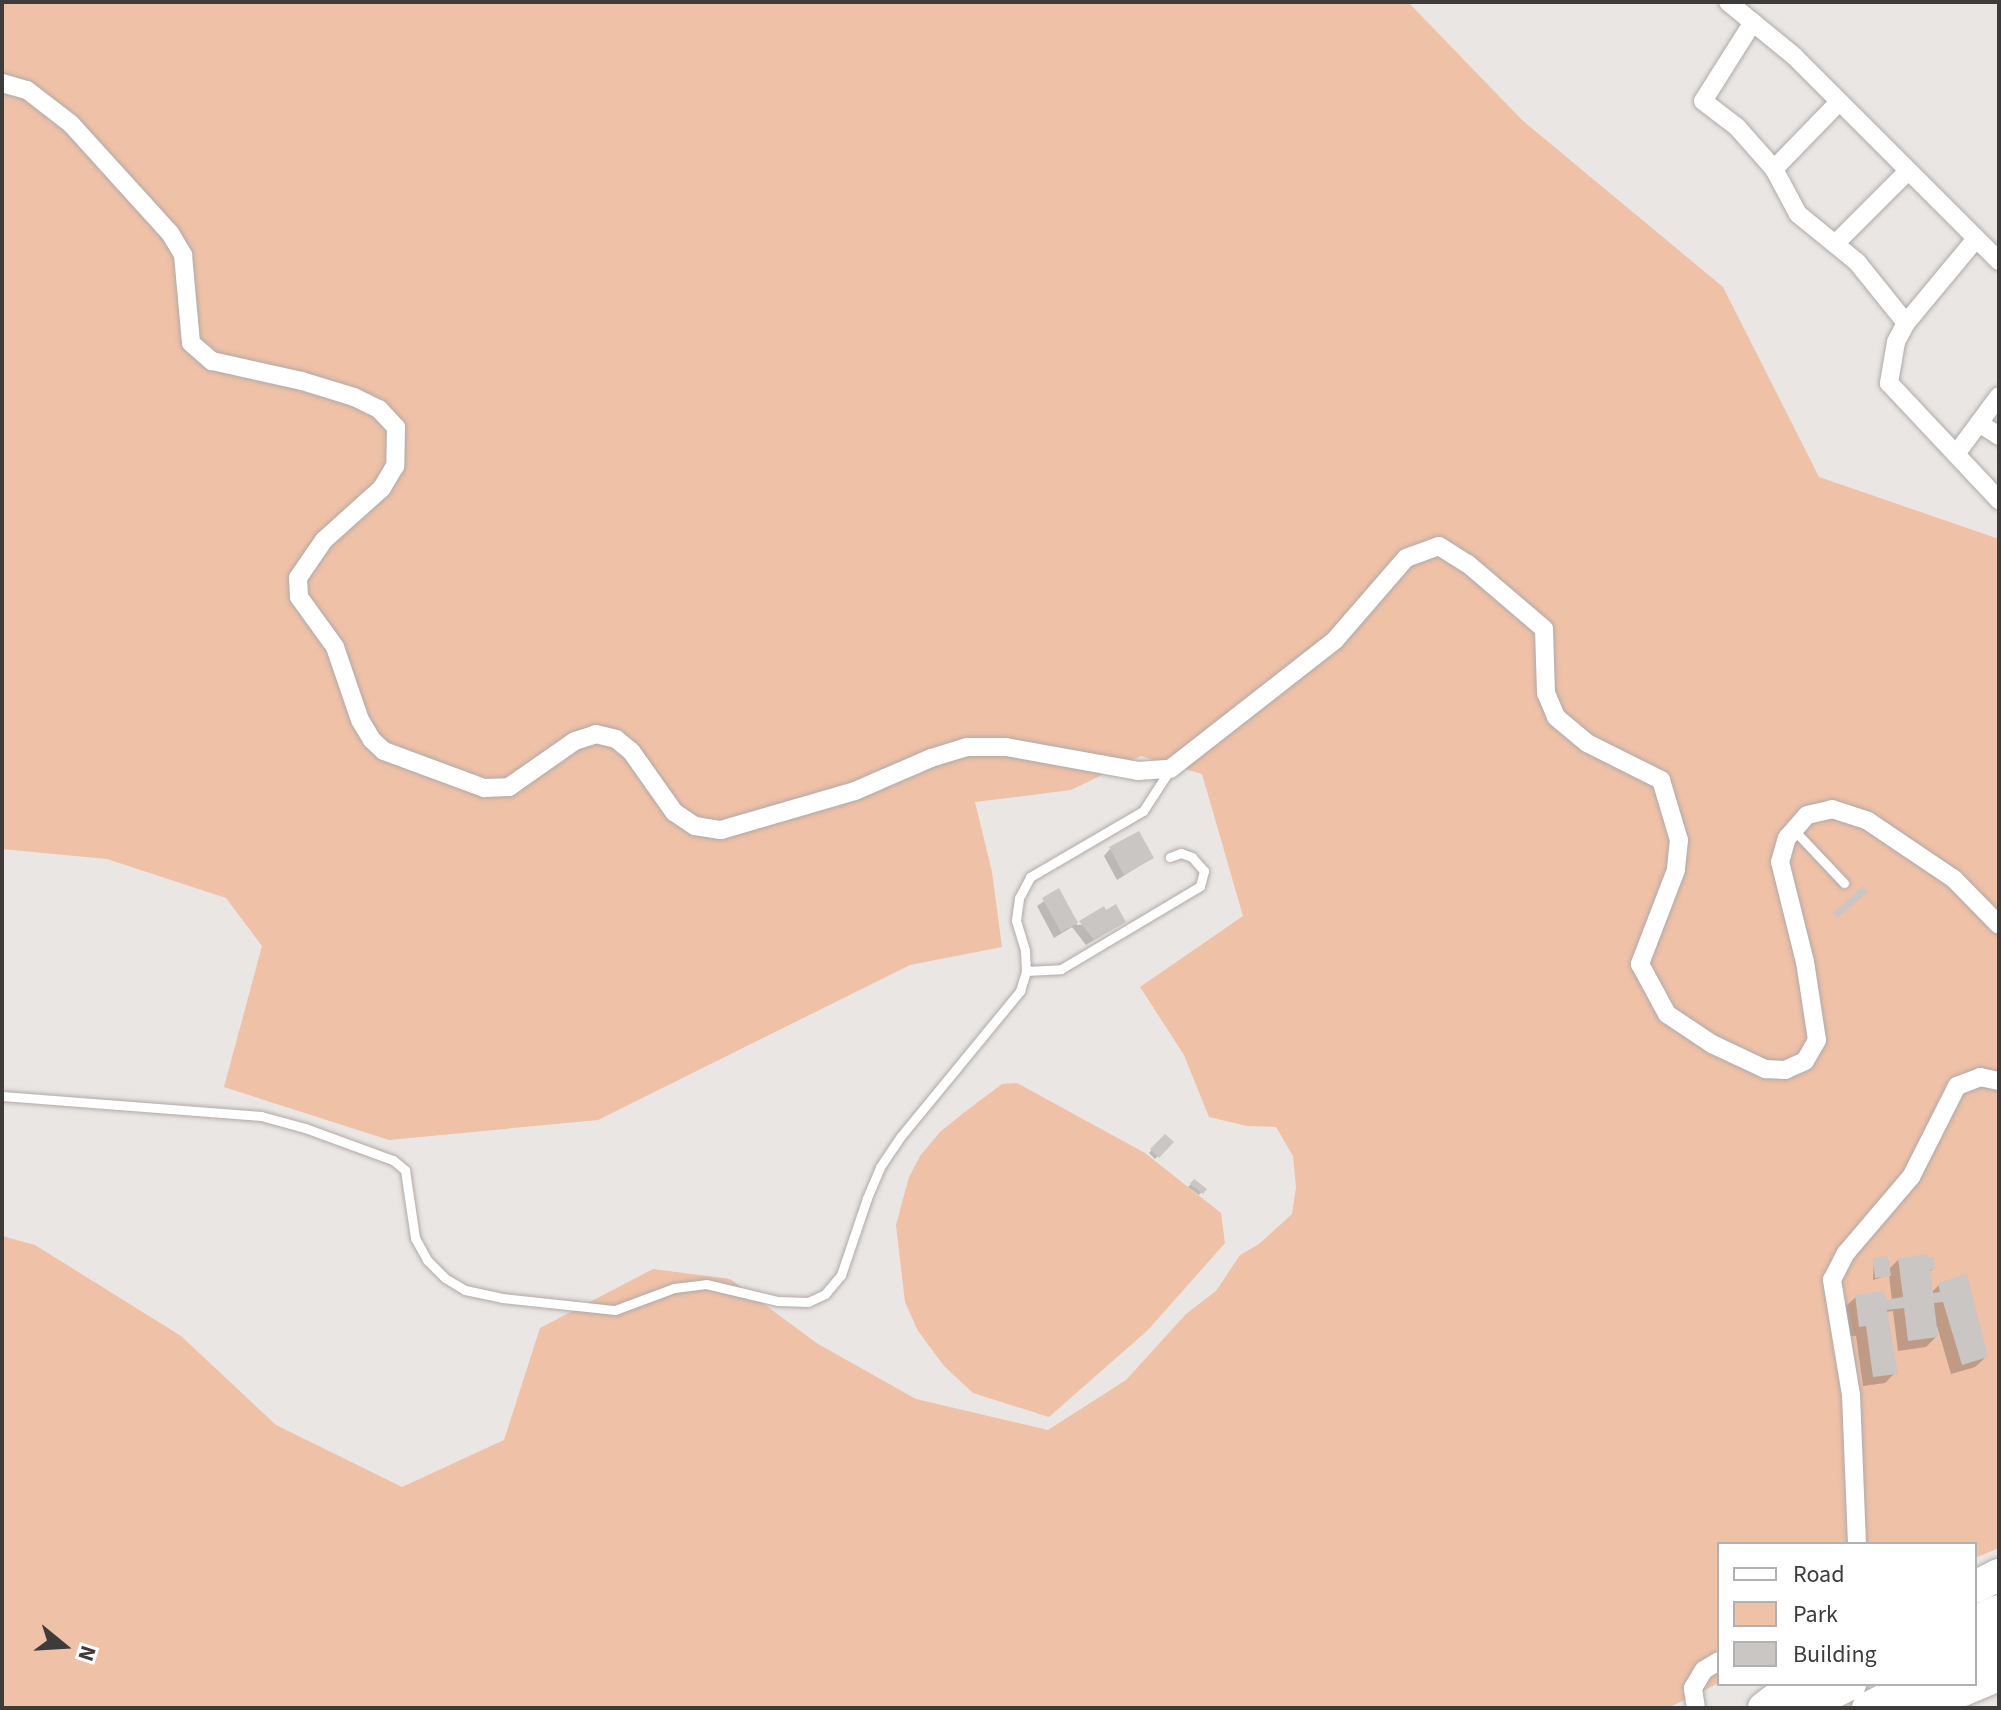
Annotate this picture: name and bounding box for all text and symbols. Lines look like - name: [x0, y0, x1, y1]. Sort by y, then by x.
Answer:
- legend: [1717, 1542, 1977, 1686]
- text: Road: [1793, 1557, 1845, 1592]
- text: Park: [1793, 1597, 1838, 1632]
- north arrow: [24, 1606, 104, 1686]
- text: Building: [1793, 1637, 1877, 1672]
- text: N: [69, 1642, 104, 1665]

